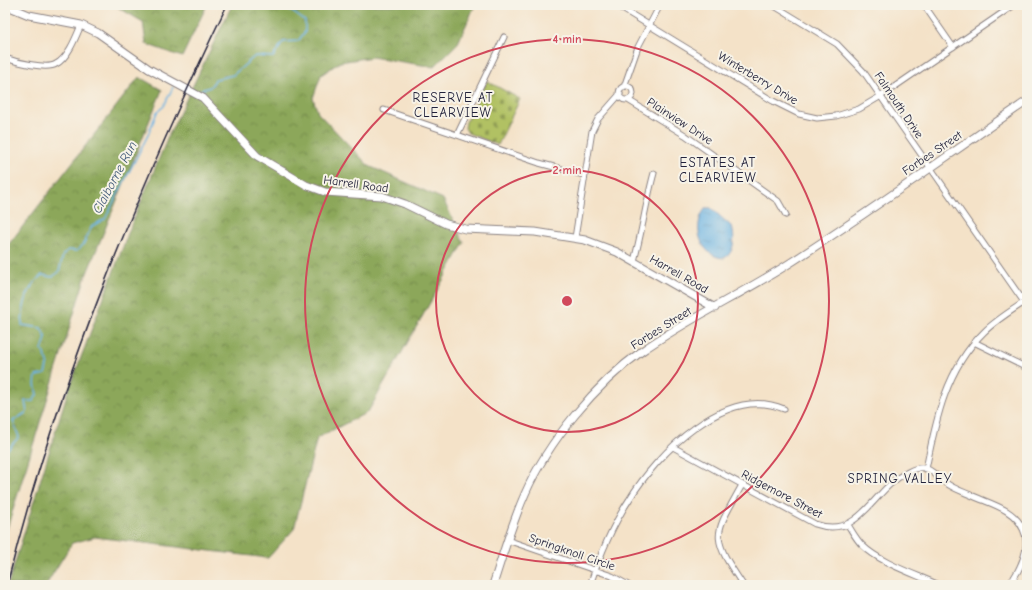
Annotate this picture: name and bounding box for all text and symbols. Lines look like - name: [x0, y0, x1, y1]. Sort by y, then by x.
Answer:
- text: 4 min: [553, 32, 581, 46]
- street label: Winterberry Drive: [715, 49, 801, 107]
- street label: Falmouth Drive: [872, 69, 926, 141]
- district label: RESERVE AT CLEARVIEW: [413, 90, 493, 120]
- street label: Plainview Drive: [644, 95, 716, 147]
- street label: Forbes Street: [900, 128, 965, 178]
- water label: Claiborne Run: [89, 139, 140, 216]
- district label: ESTATES AT CLEARVIEW: [679, 155, 757, 185]
- text: 2 min: [552, 163, 582, 177]
- street label: Harrell Road: [323, 173, 389, 195]
- street label: Harrell Road: [647, 252, 711, 296]
- centre of rings: [560, 294, 574, 308]
- street label: Forbes Street: [628, 304, 694, 352]
- street label: Ridgemore Street: [739, 467, 825, 521]
- district label: SPRING VALLEY: [848, 471, 952, 486]
- street label: Springknoll Circle: [527, 531, 617, 573]

